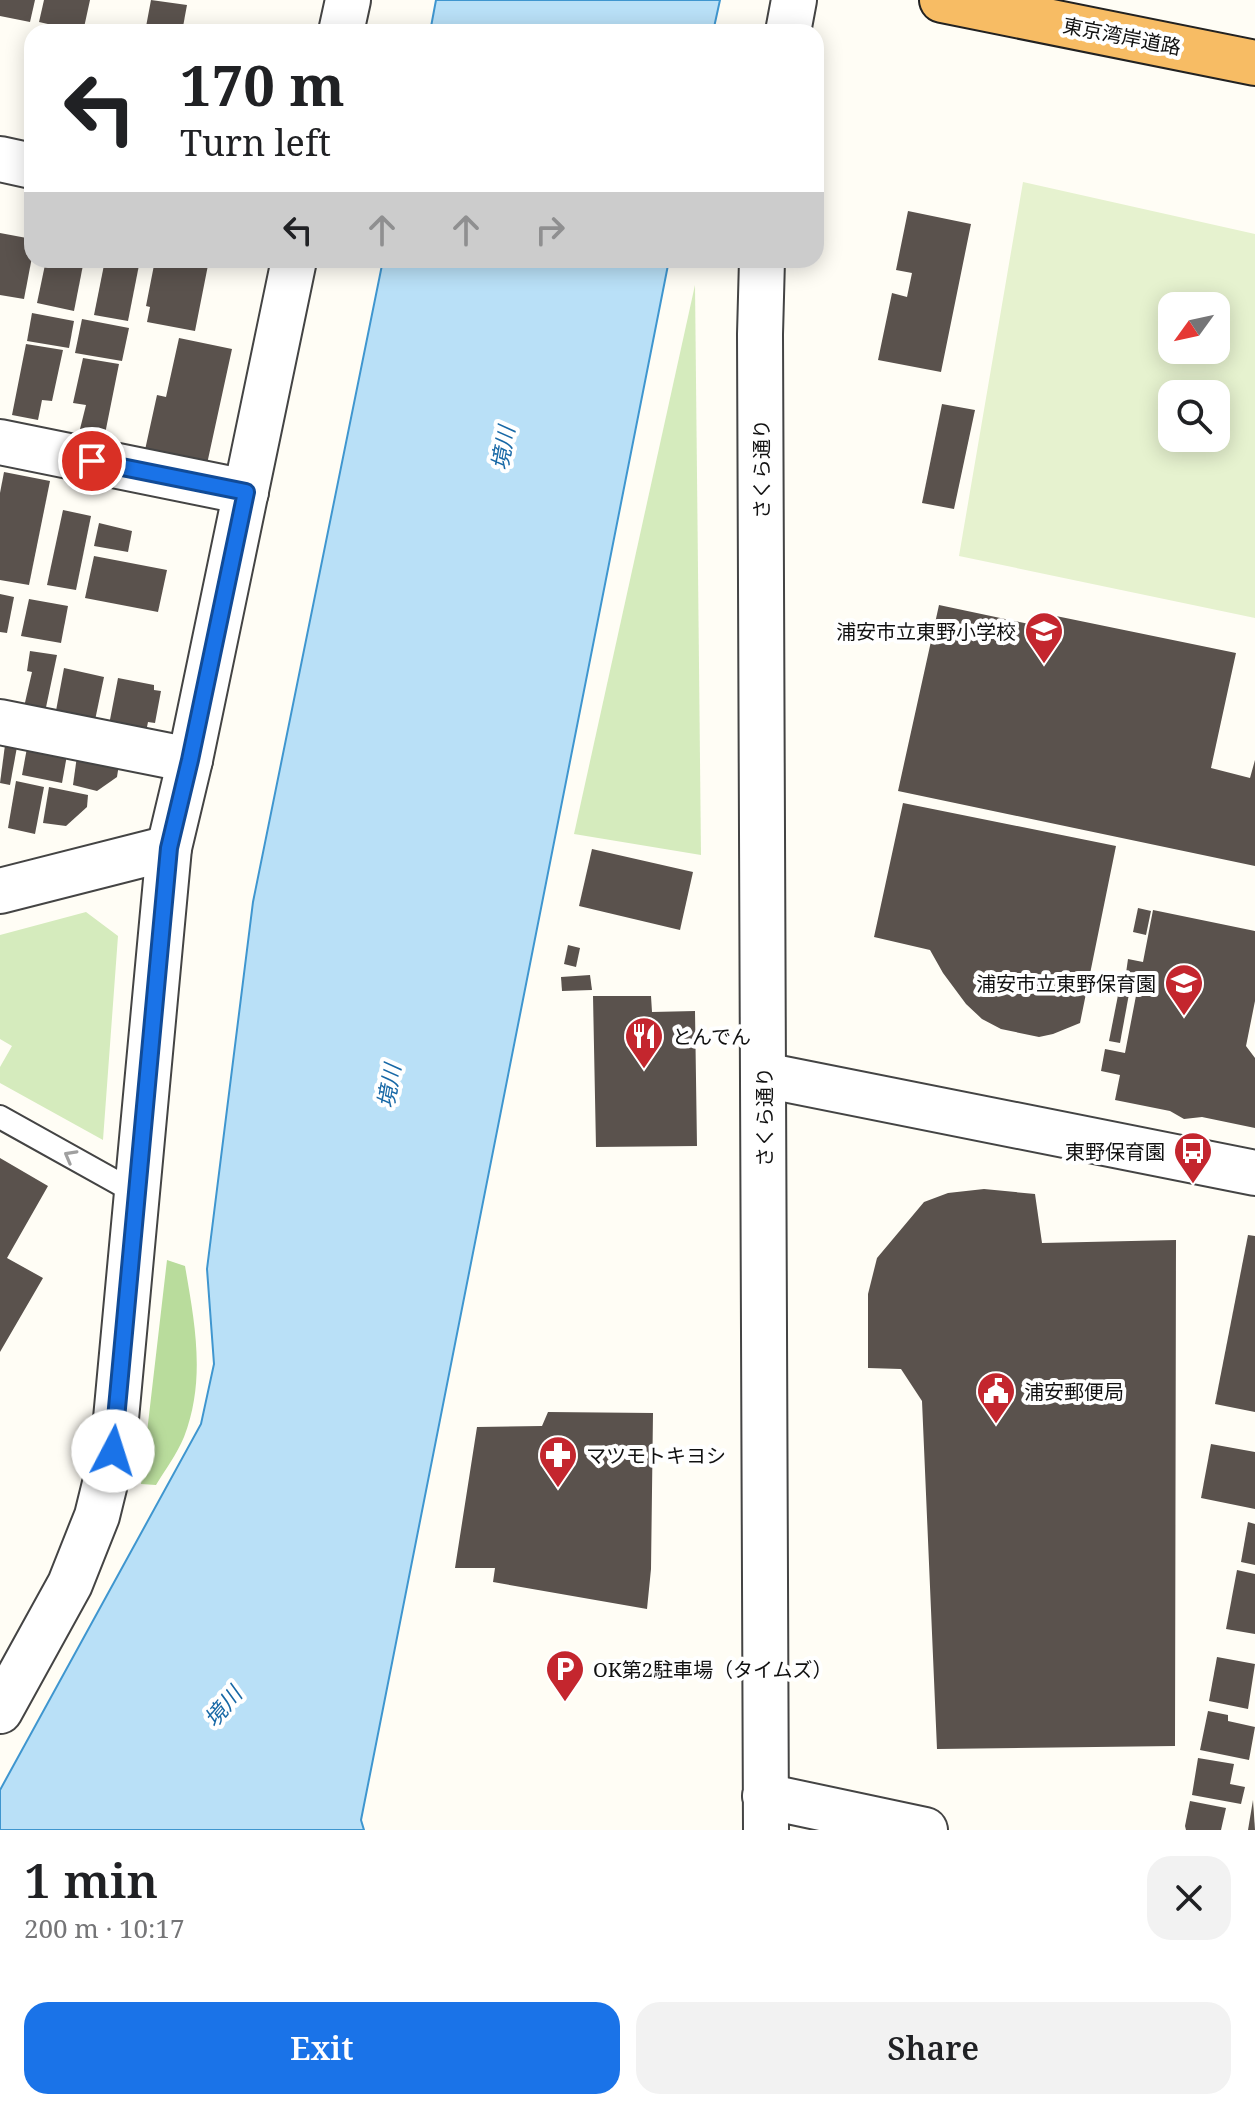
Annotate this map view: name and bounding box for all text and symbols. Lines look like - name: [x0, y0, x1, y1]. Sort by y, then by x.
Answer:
- street label: 東京湾岸道路: [1061, 11, 1183, 61]
- text: 170 m: [180, 46, 345, 122]
- icon: left: [48, 56, 152, 160]
- text: Turn left: [180, 118, 331, 167]
- icon: left: [276, 208, 320, 252]
- icon: ahead: [360, 208, 404, 252]
- icon: ahead: [444, 208, 488, 252]
- icon: right: [528, 208, 572, 252]
- north arrow: [1158, 292, 1230, 364]
- map controls: [1158, 292, 1230, 452]
- button: search: [1158, 380, 1230, 452]
- street label: さくら通り: [748, 419, 775, 519]
- water label: 境川: [483, 422, 521, 472]
- pin: [58, 427, 126, 495]
- icon: arrive: [70, 439, 114, 483]
- school or university icon: 浦安市立東野小学校: [1023, 610, 1065, 665]
- place label: 浦安市立東野小学校: [836, 618, 1016, 645]
- school or university icon: 浦安市立東野保育園: [1163, 962, 1205, 1017]
- place label: 浦安市立東野保育園: [976, 970, 1156, 997]
- restaurant icon: とんでん: [623, 1015, 665, 1070]
- place label: とんでん: [672, 1023, 751, 1050]
- water label: 境川: [369, 1060, 407, 1110]
- street label: さくら通り: [751, 1067, 778, 1167]
- bus stop icon: 東野保育園: [1172, 1130, 1214, 1185]
- place label: 東野保育園: [1065, 1138, 1165, 1165]
- one-way arrow: [64, 1150, 78, 1166]
- public building icon: 浦安郵便局: [975, 1370, 1017, 1425]
- place label: 浦安郵便局: [1024, 1378, 1124, 1405]
- position arrow: [71, 1409, 155, 1493]
- pharmacy icon: マツモトキヨシ: [537, 1434, 579, 1489]
- place label: マツモトキヨシ: [586, 1442, 726, 1469]
- parking icon: OK第2駐車場（タイムズ）: [544, 1648, 586, 1703]
- place label: OK第2駐車場（タイムズ）: [593, 1656, 833, 1683]
- water label: 境川: [196, 1678, 249, 1733]
- text: 1 min: [24, 1847, 158, 1912]
- button: close: [1147, 1856, 1231, 1940]
- text: 200 m · 10:17: [24, 1910, 185, 1946]
- button: Exit: [24, 2002, 620, 2094]
- button: Share: [636, 2002, 1231, 2094]

